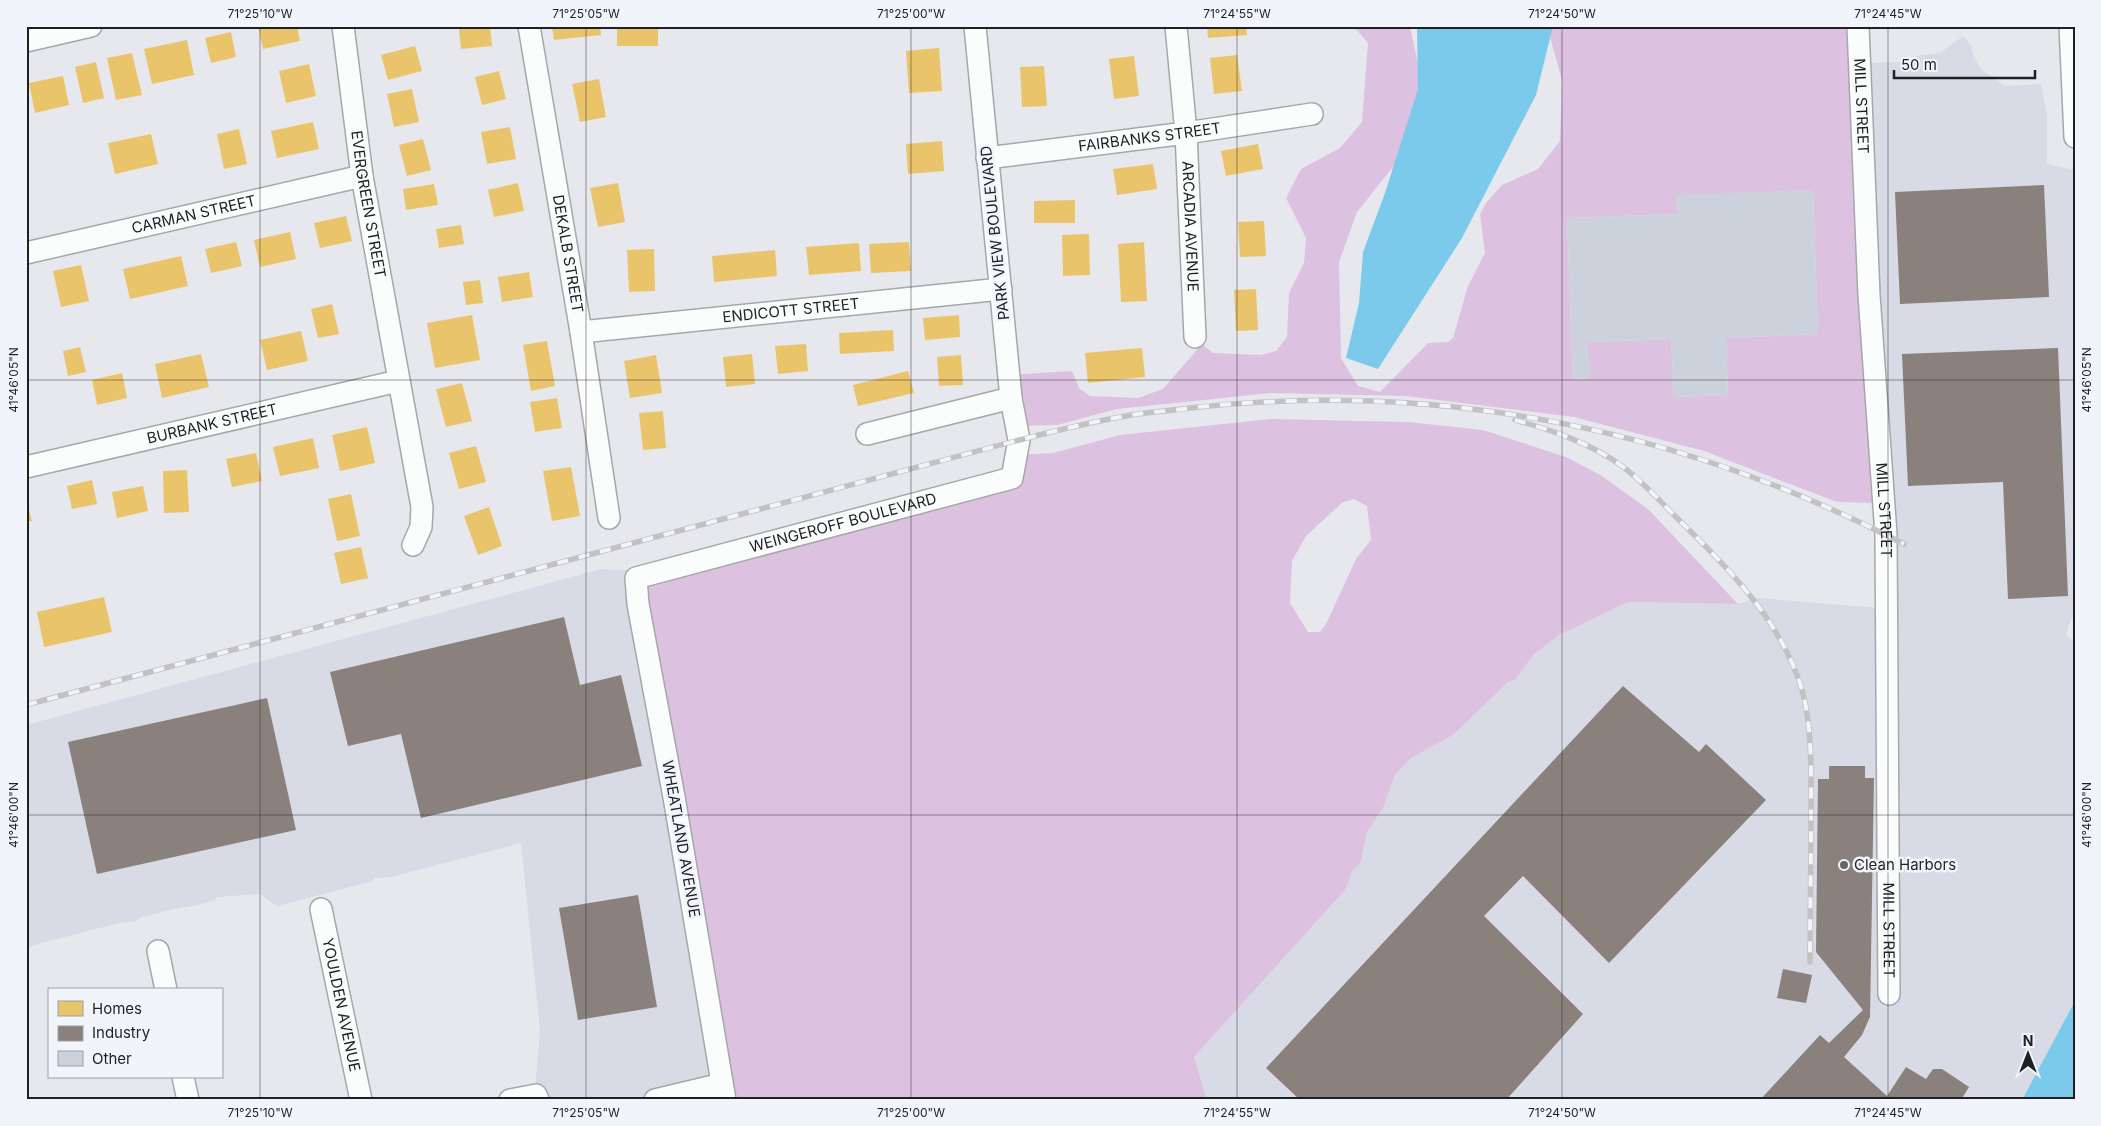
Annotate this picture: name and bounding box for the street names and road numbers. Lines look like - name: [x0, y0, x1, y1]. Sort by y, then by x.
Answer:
- street label: MILL STREET: [1850, 58, 1873, 154]
- street label: FAIRBANKS STREET: [1077, 118, 1222, 155]
- street label: EVERGREEN STREET: [347, 129, 390, 279]
- street label: PARK VIEW BOULEVARD: [976, 145, 1013, 321]
- street label: ARCADIA AVENUE: [1178, 161, 1203, 292]
- street label: CARMAN STREET: [130, 191, 257, 238]
- street label: DEKALB STREET: [549, 193, 588, 314]
- street label: ENDICOTT STREET: [721, 294, 860, 326]
- street label: BURBANK STREET: [145, 399, 279, 448]
- street label: MILL STREET: [1872, 462, 1896, 558]
- street label: WEINGEROFF BOULEVARD: [747, 488, 939, 556]
- street label: WHEATLAND AVENUE: [658, 759, 705, 919]
- street label: MILL STREET: [1879, 882, 1899, 978]
- street label: YOULDEN AVENUE: [318, 936, 365, 1074]

